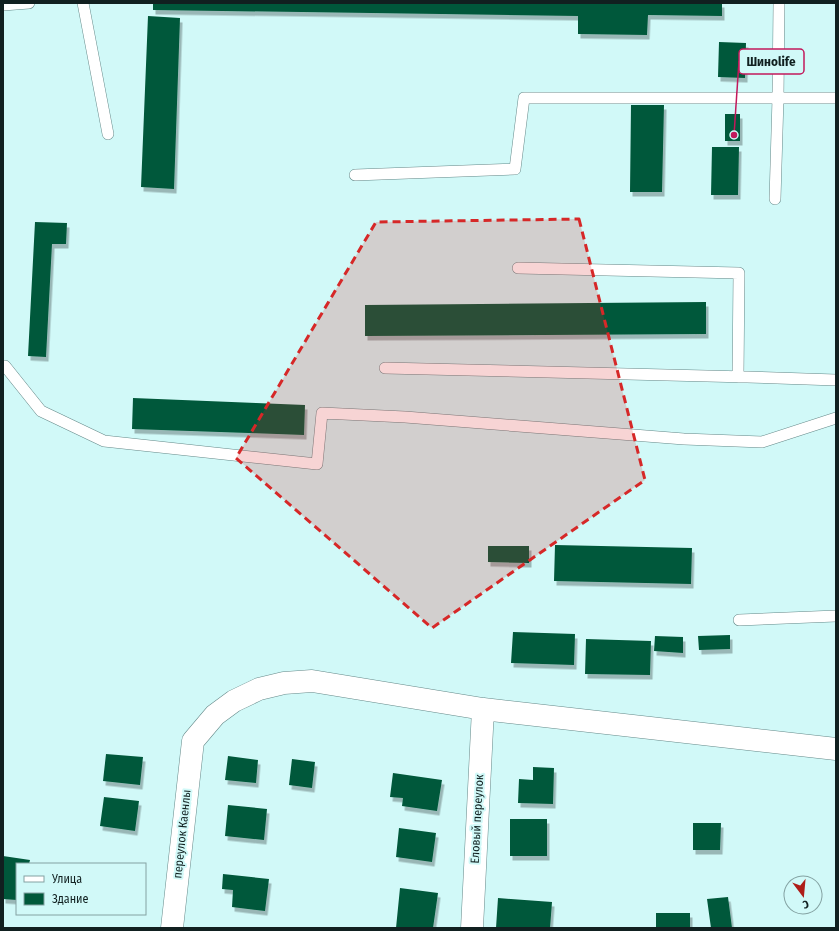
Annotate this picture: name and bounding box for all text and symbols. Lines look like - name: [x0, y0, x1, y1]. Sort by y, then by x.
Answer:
- callout: Шиноlife: [739, 49, 804, 74]
- text: Шиноlife: [746, 54, 796, 69]
- street label: Еловый переулок: [468, 774, 486, 864]
- street label: переулок Каенлы: [170, 789, 194, 879]
- legend: [16, 863, 146, 915]
- text: Улица: [51, 872, 82, 886]
- north arrow: [783, 875, 823, 915]
- text: Здание: [52, 892, 88, 906]
- text: С: [801, 897, 810, 911]

